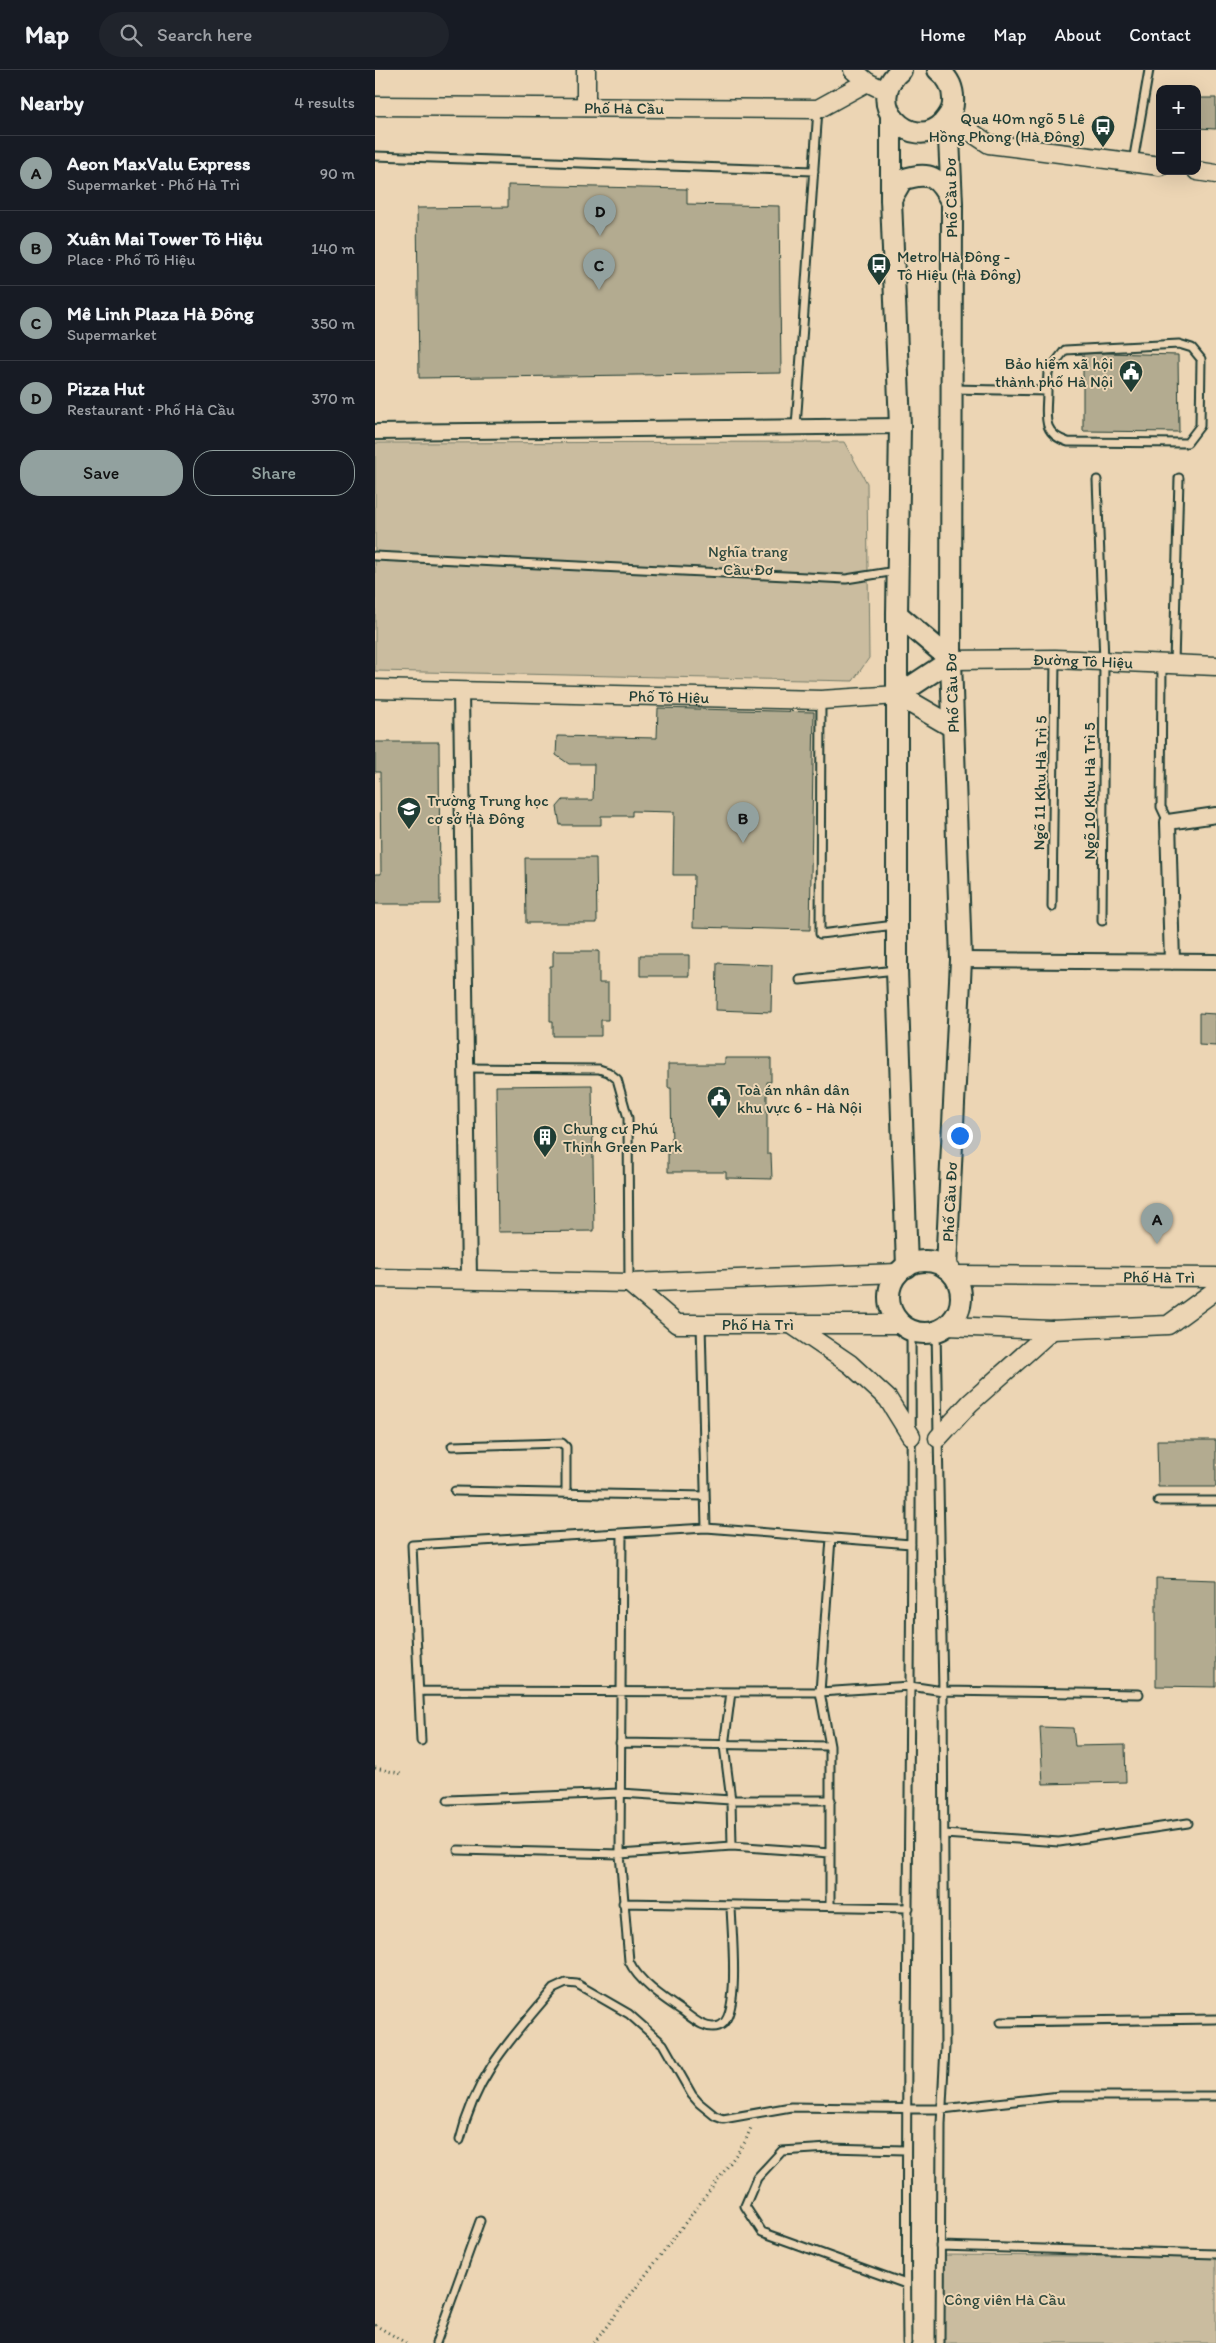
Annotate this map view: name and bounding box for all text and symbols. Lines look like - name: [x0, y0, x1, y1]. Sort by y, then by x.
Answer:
- search box: [99, 12, 449, 57]
- text: Map: [25, 20, 69, 49]
- icon: search: [117, 21, 145, 49]
- text: Search here: [157, 23, 252, 46]
- text: Home: [920, 24, 966, 46]
- text: Map: [994, 24, 1027, 46]
- text: About: [1055, 24, 1101, 46]
- text: Contact: [1129, 24, 1191, 46]
- map controls: [1156, 85, 1201, 175]
- button: +: [1156, 85, 1201, 130]
- text: Nearby: [20, 90, 84, 115]
- text: 4 results: [294, 93, 355, 112]
- street label: Phố Hà Cầu: [584, 98, 664, 117]
- place label: Qua 40m ngõ 5 Lê Hồng Phong (Hà Đông): [929, 109, 1085, 146]
- bus stop icon: Qua 40m ngõ 5 Lê Hồng Phong (Hà Đông): [1090, 114, 1116, 148]
- button: −: [1156, 130, 1201, 175]
- text: Aeon MaxValu Express: [67, 152, 250, 175]
- street label: Phố Cầu Đơ: [941, 157, 961, 238]
- text: A: [31, 164, 41, 183]
- text: 90 m: [320, 164, 355, 183]
- text: Supermarket · Phố Hà Trì: [67, 175, 240, 194]
- pin: D: [584, 195, 616, 236]
- text: Xuân Mai Tower Tô Hiệu: [67, 227, 263, 250]
- text: B: [31, 239, 41, 258]
- text: 140 m: [311, 239, 355, 258]
- place label: Metro Hà Đông - Tô Hiệu (Hà Đông): [897, 247, 1021, 284]
- pin: C: [583, 249, 615, 290]
- text: Place · Phố Tô Hiệu: [67, 250, 195, 269]
- bus stop icon: Metro Hà Đông - Tô Hiệu (Hà Đông): [866, 252, 892, 286]
- text: Mê Linh Plaza Hà Đông: [67, 302, 254, 325]
- text: C: [31, 314, 41, 333]
- text: 350 m: [311, 314, 355, 333]
- text: Supermarket: [67, 325, 157, 344]
- place label: Bảo hiểm xã hội thành phố Hà Nội: [995, 354, 1113, 391]
- public building icon: Bảo hiểm xã hội thành phố Hà Nội: [1118, 359, 1144, 393]
- text: Pizza Hut: [67, 377, 145, 400]
- text: D: [31, 389, 41, 408]
- text: 370 m: [311, 389, 355, 408]
- text: Restaurant · Phố Hà Cầu: [67, 400, 235, 419]
- button: Save: [20, 450, 183, 496]
- button: Share: [193, 450, 355, 496]
- park label: Nghĩa trang Cầu Đơ: [708, 542, 789, 579]
- street label: Đường Tô Hiệu: [1033, 649, 1134, 672]
- street label: Phố Cầu Đơ: [941, 652, 963, 733]
- street label: Phố Tô Hiệu: [628, 686, 710, 707]
- street label: Ngõ 11 Khu Hà Trì 5: [1029, 715, 1051, 851]
- street label: Ngõ 10 Khu Hà Trì 5: [1080, 722, 1099, 860]
- place label: Trường Trung học cơ sở Hà Đông: [427, 791, 549, 828]
- school or university icon: Trường Trung học cơ sở Hà Đông: [396, 796, 422, 830]
- pin: B: [727, 802, 759, 843]
- place label: Toà án nhân dân khu vực 6 - Hà Nội: [737, 1080, 862, 1117]
- public building icon: Toà án nhân dân khu vực 6 - Hà Nội: [706, 1085, 732, 1119]
- place label: Chung cư Phú Thịnh Green Park: [563, 1119, 683, 1156]
- your location: [947, 1123, 973, 1149]
- building icon: Chung cư Phú Thịnh Green Park: [532, 1124, 558, 1158]
- street label: Phố Cầu Đơ: [938, 1161, 961, 1242]
- pin: A: [1141, 1203, 1173, 1244]
- street label: Phố Hà Trì: [1123, 1267, 1195, 1286]
- street label: Phố Hà Trì: [722, 1315, 794, 1334]
- park label: Công viên Hà Cầu: [944, 2290, 1066, 2309]

